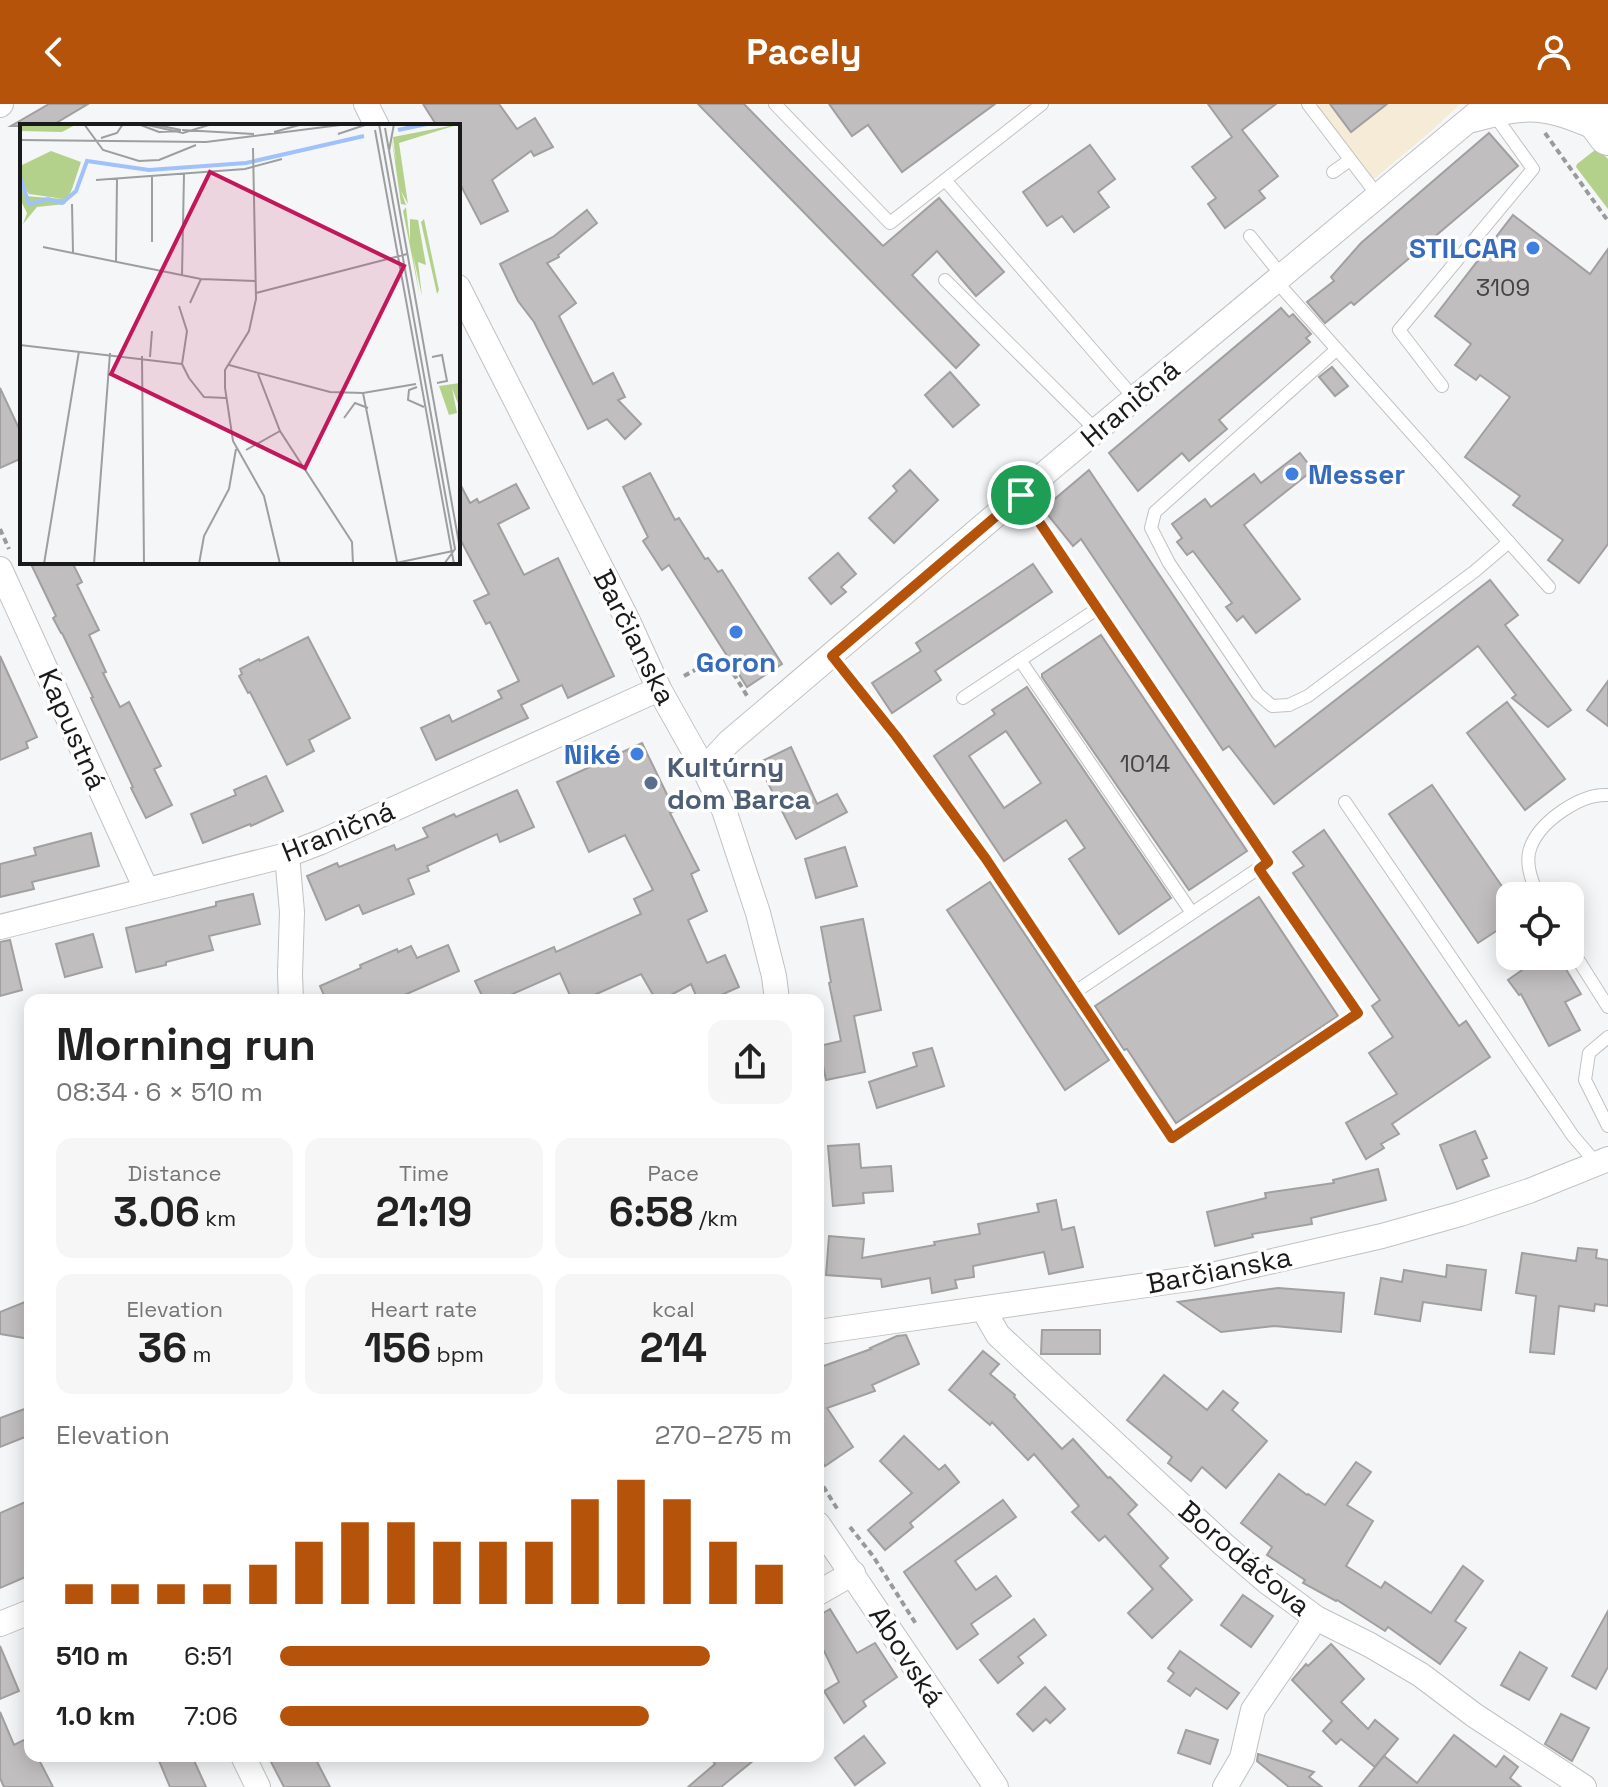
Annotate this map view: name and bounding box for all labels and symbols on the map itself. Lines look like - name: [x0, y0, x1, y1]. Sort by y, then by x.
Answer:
- inset map: [20, 124, 460, 564]
- place label: STILCAR: [1409, 230, 1517, 266]
- marker: STILCAR: [1524, 239, 1542, 257]
- house number: 3109: [1476, 272, 1530, 303]
- street label: Hraničná: [1073, 351, 1187, 455]
- place label: Messer: [1308, 456, 1405, 492]
- pin: [987, 461, 1055, 529]
- marker: Messer: [1283, 465, 1301, 483]
- street label: Barčianska: [586, 563, 684, 711]
- marker: Goron: [727, 623, 745, 641]
- place label: Goron: [696, 644, 776, 680]
- street label: Kapustná: [30, 663, 116, 795]
- place label: Niké: [564, 736, 621, 772]
- marker: Niké: [628, 745, 646, 763]
- house number: 1014: [1120, 748, 1170, 779]
- place label: Kultúrny dom Barca: [667, 749, 811, 817]
- marker: Kultúrny dom Barca: [642, 774, 660, 792]
- street label: Hraničná: [276, 792, 400, 870]
- street label: Barčianska: [1143, 1238, 1295, 1302]
- street label: Borodáčova: [1172, 1492, 1318, 1624]
- street label: Abovská: [861, 1599, 953, 1713]

